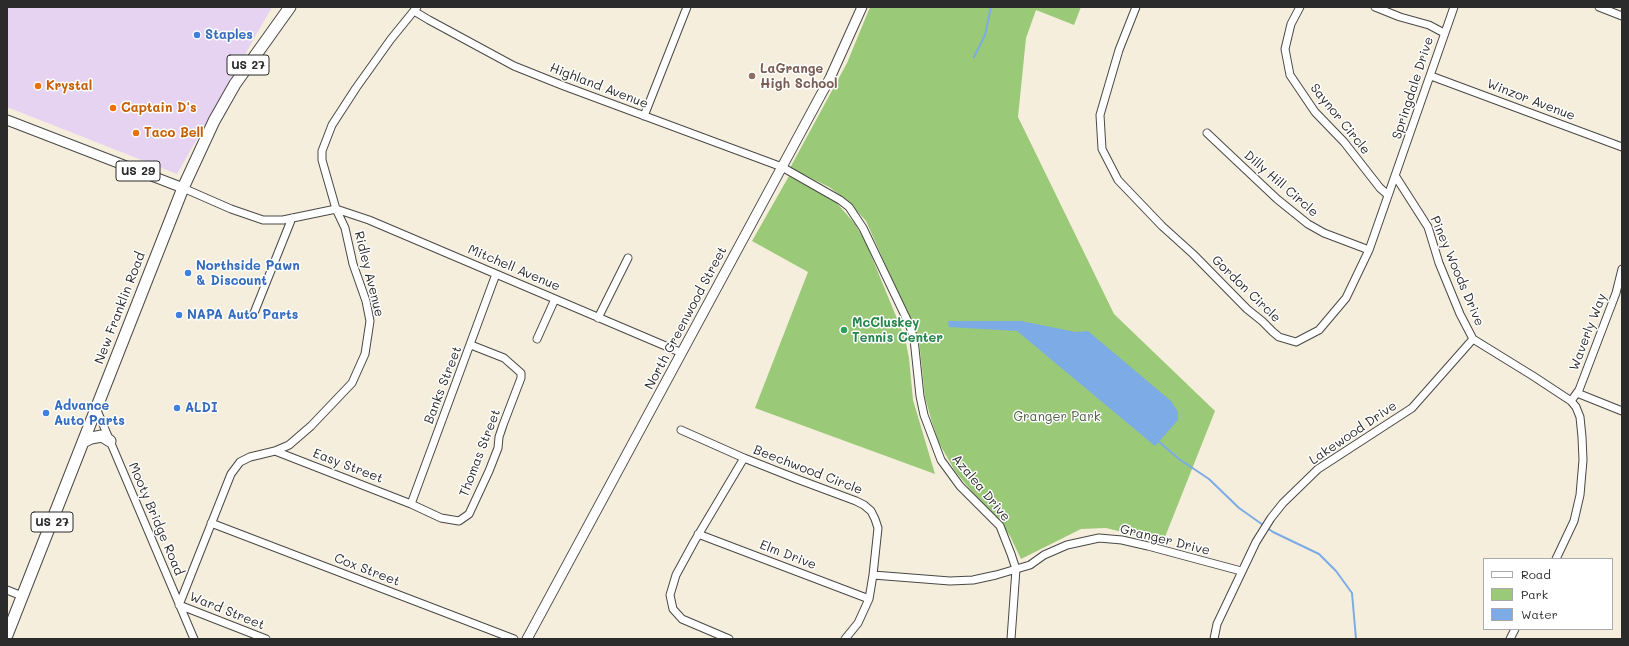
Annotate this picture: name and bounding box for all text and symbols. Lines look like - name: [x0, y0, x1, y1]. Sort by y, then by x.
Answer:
- place label: Staples: [205, 27, 253, 43]
- marker: Staples: [192, 30, 202, 40]
- street label: Springdale Drive: [1389, 35, 1437, 141]
- road number: US 27: [227, 55, 269, 75]
- street label: Highland Avenue: [548, 60, 650, 112]
- place label: LaGrange High School: [760, 61, 838, 92]
- marker: LaGrange High School: [747, 71, 757, 81]
- street label: Winzor Avenue: [1485, 76, 1577, 124]
- place label: Krystal: [46, 78, 92, 94]
- street label: Saynor Circle: [1307, 80, 1373, 158]
- marker: Krystal: [33, 81, 43, 91]
- place label: Captain D's: [121, 100, 196, 116]
- marker: Captain D's: [108, 103, 118, 113]
- place label: Taco Bell: [144, 125, 204, 141]
- marker: Taco Bell: [131, 128, 141, 138]
- street label: Dilly Hill Circle: [1241, 148, 1321, 220]
- road number: US 29: [116, 161, 160, 181]
- street label: Piney Woods Drive: [1427, 214, 1487, 328]
- street label: Ridley Avenue: [351, 230, 387, 318]
- street label: Mitchell Avenue: [466, 242, 562, 294]
- street label: North Greenwood Street: [642, 244, 730, 392]
- street label: New Franklin Road: [91, 250, 149, 366]
- street label: Gordon Circle: [1208, 252, 1284, 326]
- place label: Northside Pawn & Discount: [196, 258, 300, 289]
- marker: Northside Pawn & Discount: [183, 268, 193, 278]
- street label: Waverly Way: [1566, 291, 1610, 373]
- place label: NAPA Auto Parts: [187, 307, 298, 323]
- marker: NAPA Auto Parts: [174, 310, 184, 320]
- place label: McCluskey Tennis Center: [852, 315, 943, 346]
- marker: McCluskey Tennis Center: [839, 325, 849, 335]
- street label: Banks Street: [421, 344, 465, 426]
- place label: Advance Auto Parts: [54, 398, 125, 429]
- street label: Lakewood Drive: [1306, 398, 1400, 468]
- place label: ALDI: [185, 400, 218, 416]
- marker: ALDI: [172, 403, 182, 413]
- street label: Thomas Street: [456, 407, 504, 499]
- marker: Advance Auto Parts: [41, 408, 51, 418]
- park label: Granger Park: [1013, 409, 1101, 425]
- street label: Beechwood Circle: [751, 442, 865, 498]
- street label: Easy Street: [311, 445, 385, 487]
- street label: Azalea Drive: [949, 451, 1013, 525]
- street label: Mooty Bridge Road: [125, 460, 187, 578]
- road number: US 27: [31, 512, 73, 532]
- street label: Granger Drive: [1118, 521, 1212, 559]
- street label: Elm Drive: [757, 537, 819, 573]
- street label: Cox Street: [332, 550, 402, 590]
- legend: [1483, 558, 1613, 630]
- text: Road: [1521, 566, 1551, 582]
- text: Park: [1521, 586, 1548, 602]
- street label: Ward Street: [187, 589, 267, 633]
- text: Water: [1521, 606, 1558, 622]

